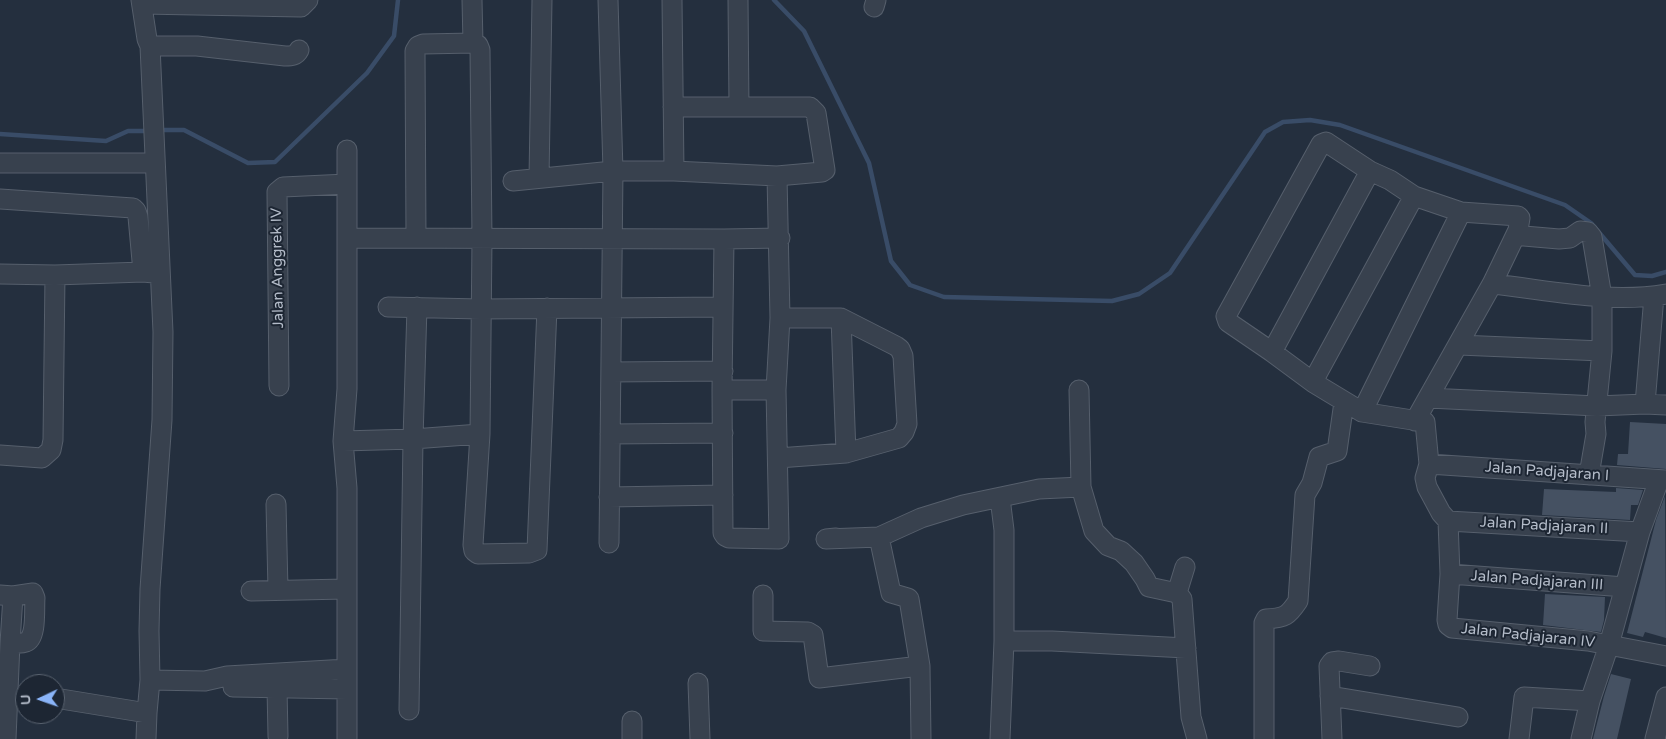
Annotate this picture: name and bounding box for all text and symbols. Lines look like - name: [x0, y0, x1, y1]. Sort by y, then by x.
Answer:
- street label: Jalan Anggrek IV: [268, 208, 288, 328]
- street label: Jalan Padjajaran I: [1484, 459, 1610, 485]
- street label: Jalan Padjajaran II: [1479, 514, 1609, 538]
- street label: Jalan Padjajaran III: [1470, 567, 1604, 595]
- street label: Jalan Padjajaran IV: [1460, 620, 1596, 652]
- north arrow: [15, 674, 65, 724]
- text: U: [17, 694, 34, 706]

